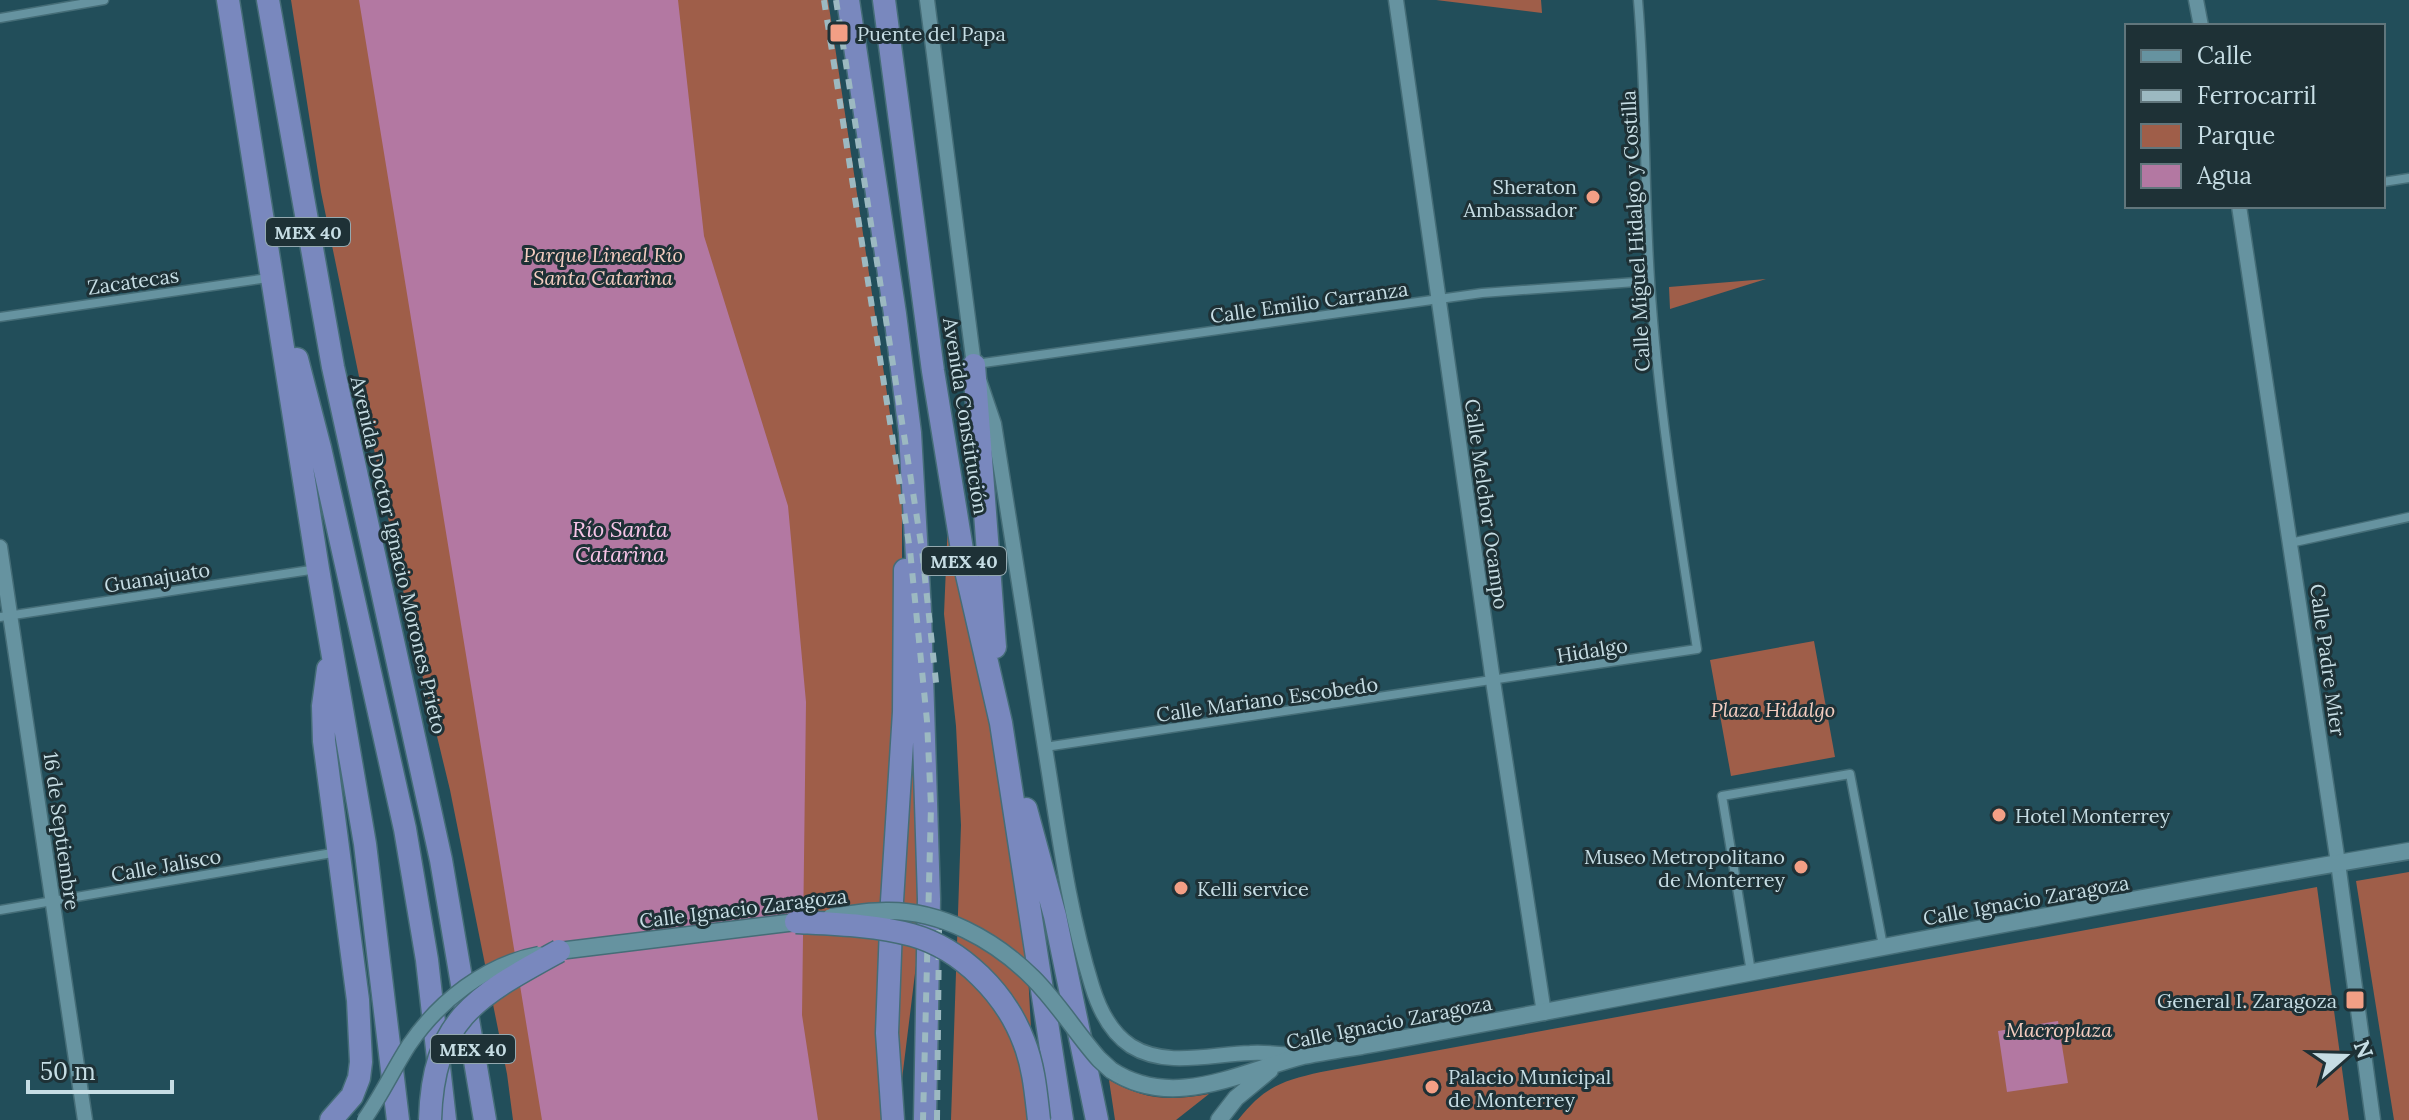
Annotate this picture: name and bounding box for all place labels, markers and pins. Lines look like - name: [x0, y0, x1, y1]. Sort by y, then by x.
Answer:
- place label: Puente del Papa: [857, 21, 1006, 46]
- marker: Puente del Papa: [828, 22, 850, 44]
- place label: Sheraton Ambassador: [1462, 174, 1577, 222]
- marker: Sheraton Ambassador: [1584, 188, 1602, 206]
- place label: Hotel Monterrey: [2015, 803, 2171, 828]
- marker: Hotel Monterrey: [1990, 806, 2008, 824]
- place label: Museo Metropolitano de Monterrey: [1584, 844, 1785, 892]
- marker: Museo Metropolitano de Monterrey: [1792, 858, 1810, 876]
- place label: Kelli service: [1197, 876, 1309, 901]
- marker: Kelli service: [1172, 879, 1190, 897]
- place label: General I. Zaragoza: [2157, 988, 2337, 1013]
- marker: General I. Zaragoza: [2344, 989, 2366, 1011]
- place label: Palacio Municipal de Monterrey: [1448, 1064, 1611, 1112]
- marker: Palacio Municipal de Monterrey: [1423, 1078, 1441, 1096]

